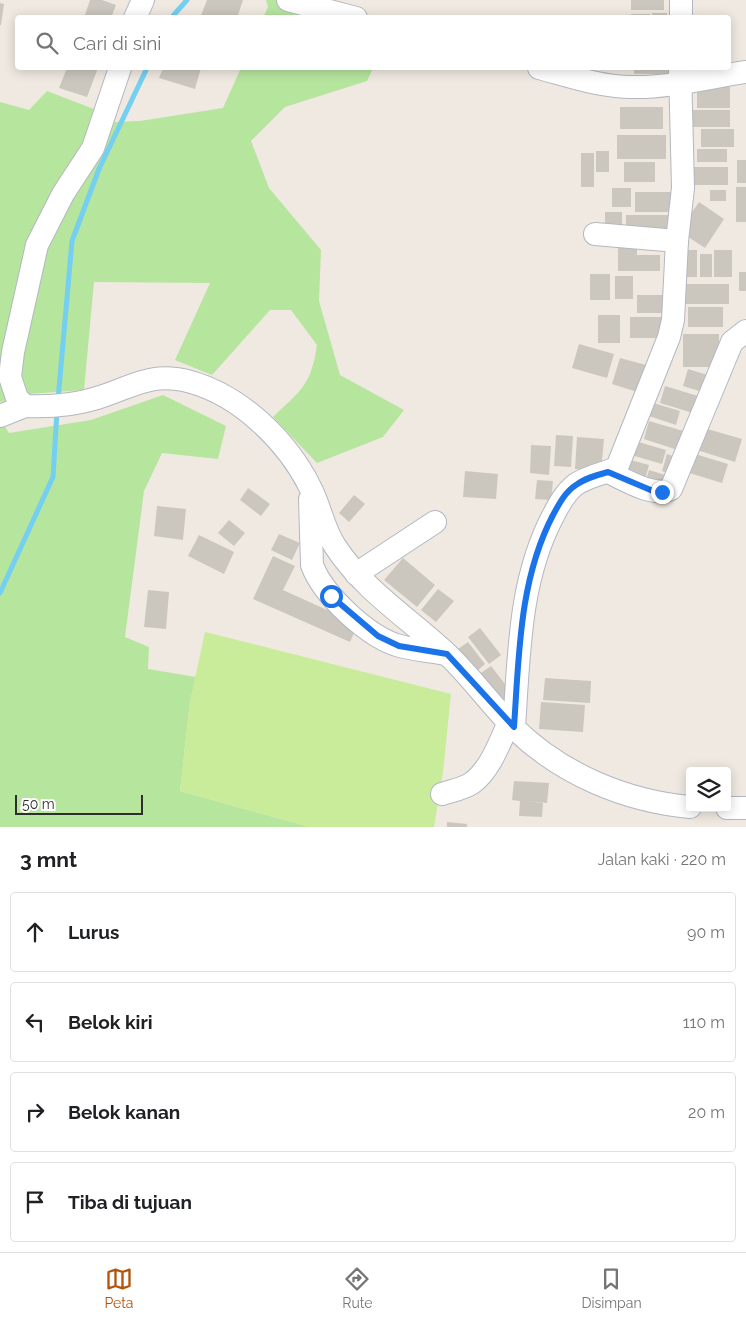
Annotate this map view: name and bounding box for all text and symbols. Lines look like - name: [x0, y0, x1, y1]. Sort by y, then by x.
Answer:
- search box: [15, 15, 731, 70]
- icon: search: [33, 29, 61, 57]
- text: Cari di sini: [73, 32, 161, 54]
- route end: [651, 481, 674, 504]
- route start: [320, 585, 343, 608]
- map controls: [686, 767, 731, 812]
- button: layers: [686, 767, 731, 812]
- scale bar: [15, 792, 142, 815]
- text: 50 m: [22, 796, 55, 812]
- text: 3 mnt: [20, 847, 77, 872]
- text: Jalan kaki · 220 m: [598, 850, 726, 869]
- icon: ahead: [21, 918, 49, 946]
- text: Lurus: [68, 921, 119, 943]
- text: 90 m: [687, 923, 725, 942]
- icon: left: [21, 1008, 49, 1036]
- text: Belok kiri: [68, 1011, 153, 1033]
- text: 110 m: [683, 1013, 725, 1032]
- icon: right: [21, 1098, 49, 1126]
- text: Belok kanan: [68, 1101, 180, 1123]
- text: 20 m: [688, 1103, 725, 1122]
- icon: arrive: [21, 1188, 49, 1216]
- text: Tiba di tujuan: [68, 1191, 192, 1213]
- tab: Peta: [104, 1265, 133, 1311]
- tab: Rute: [342, 1265, 373, 1311]
- tab: Disimpan: [581, 1265, 642, 1311]

